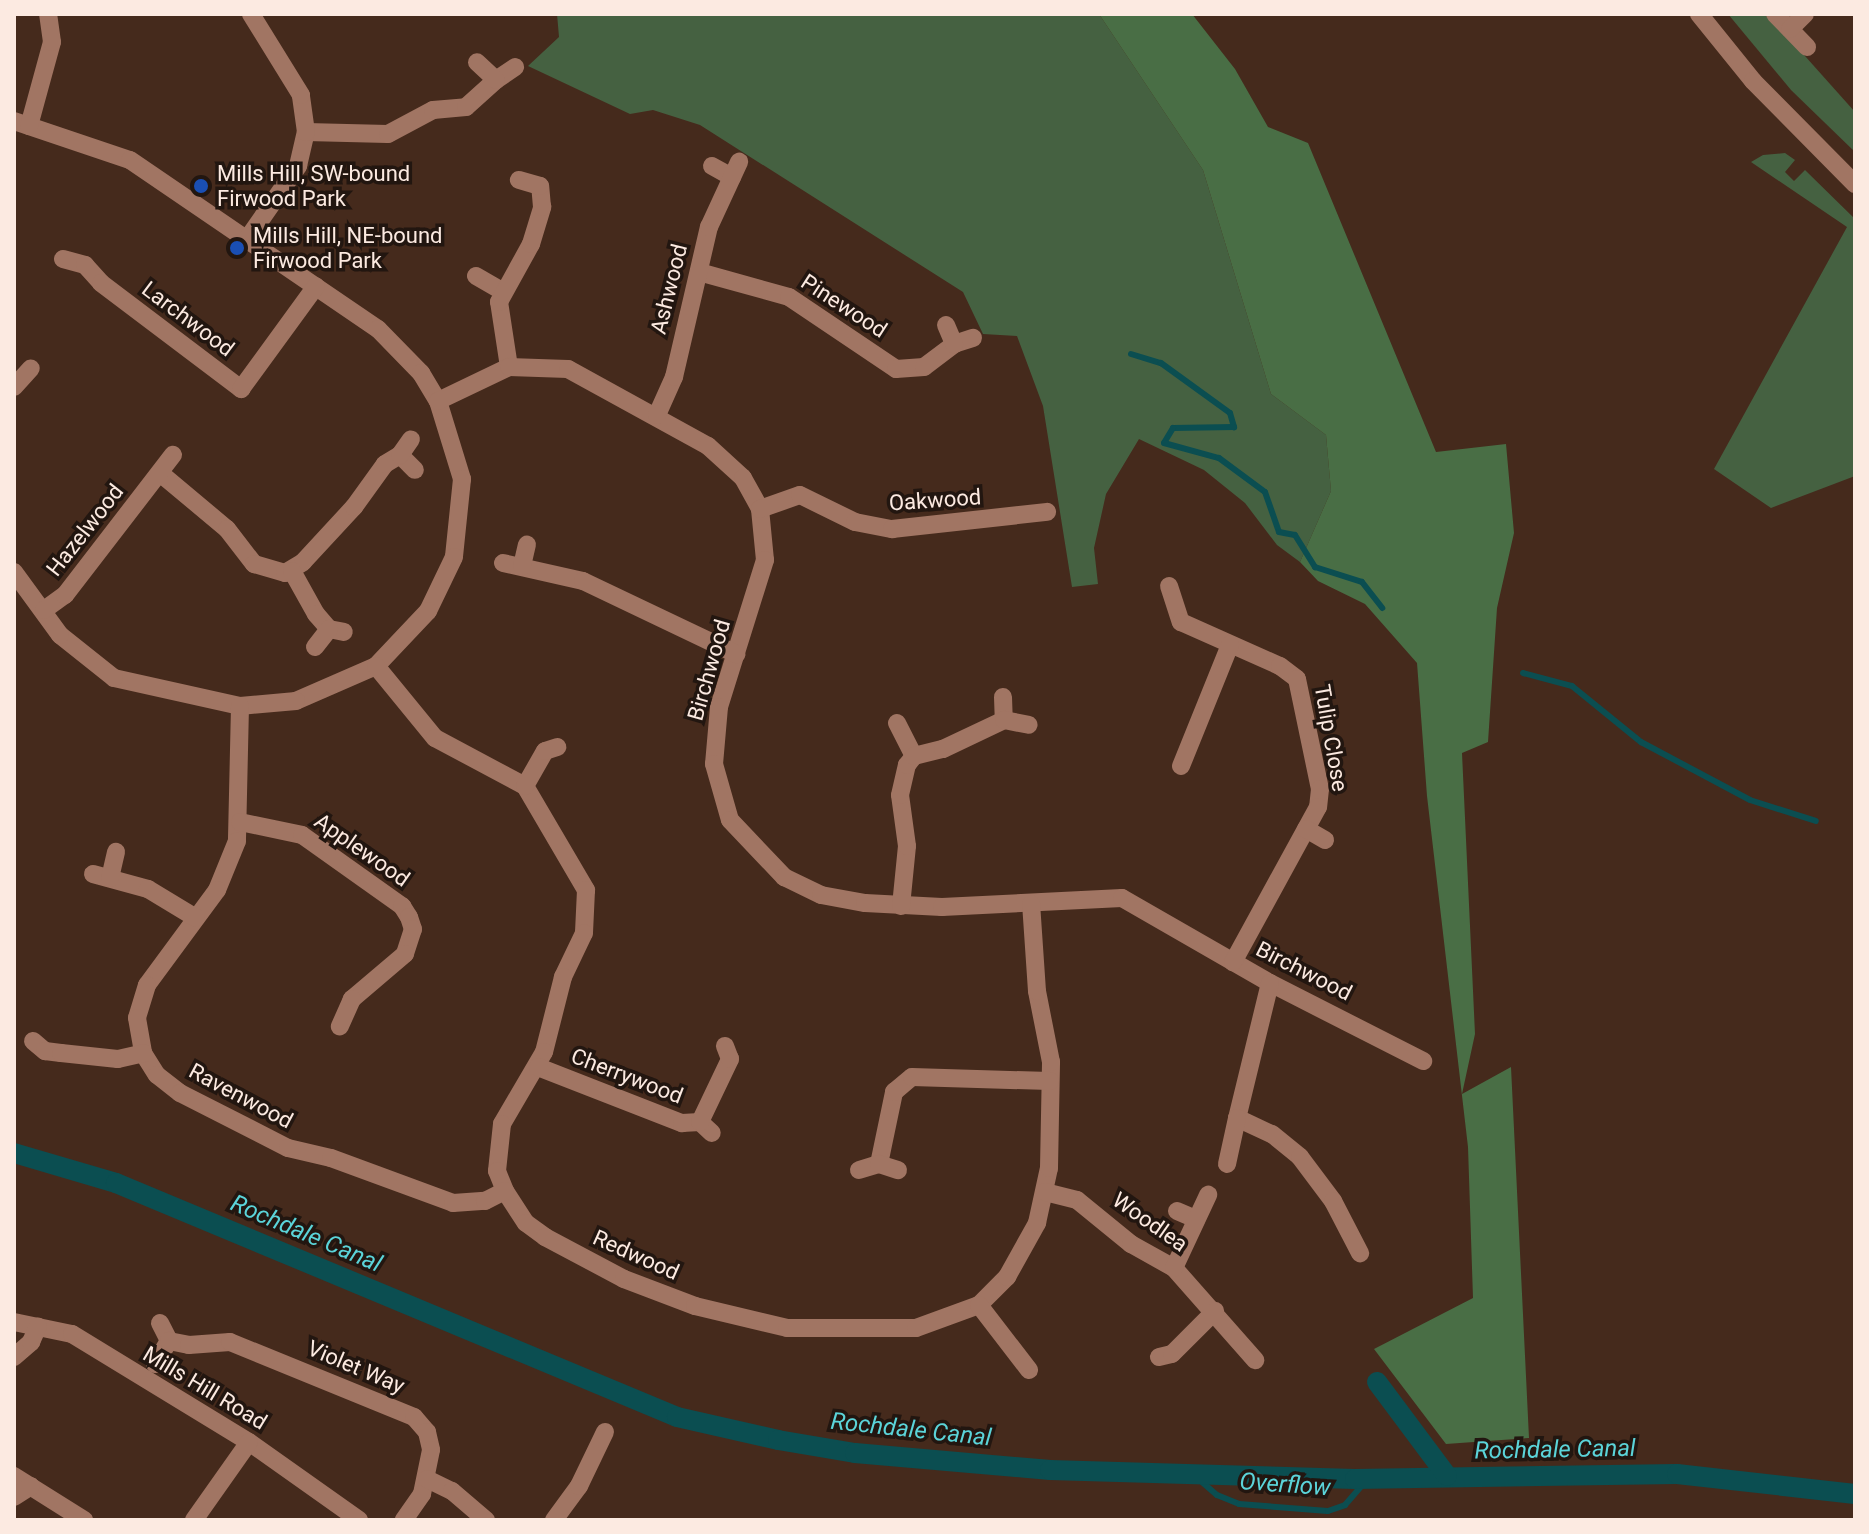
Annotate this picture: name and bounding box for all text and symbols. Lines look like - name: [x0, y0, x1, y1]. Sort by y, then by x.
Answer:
- place label: Mills Hill, SW-bound Firwood Park: [217, 160, 410, 212]
- marker: Mills Hill, SW-bound Firwood Park: [192, 177, 210, 195]
- place label: Mills Hill, NE-bound Firwood Park: [253, 222, 442, 274]
- marker: Mills Hill, NE-bound Firwood Park: [228, 239, 246, 257]
- street label: Ashwood: [645, 241, 693, 337]
- street label: Pinewood: [796, 268, 892, 344]
- street label: Larchwood: [137, 276, 239, 362]
- street label: Hazelwood: [41, 479, 129, 581]
- street label: Oakwood: [888, 484, 982, 516]
- street label: Birchwood: [682, 616, 736, 724]
- street label: Tulip Close: [1309, 683, 1353, 793]
- street label: Applewood: [309, 808, 415, 892]
- street label: Birchwood: [1252, 936, 1356, 1006]
- street label: Cherrywood: [567, 1043, 687, 1109]
- street label: Ravenwood: [185, 1058, 297, 1134]
- street label: Woodlea: [1107, 1187, 1193, 1257]
- water label: Rochdale Canal: [226, 1189, 386, 1279]
- street label: Redwood: [589, 1224, 683, 1286]
- street label: Violet Way: [303, 1335, 409, 1399]
- street label: Mills Hill Road: [138, 1341, 272, 1435]
- water label: Rochdale Canal: [829, 1407, 993, 1453]
- water label: Rochdale Canal: [1474, 1434, 1636, 1466]
- water label: Overflow: [1238, 1467, 1332, 1503]

